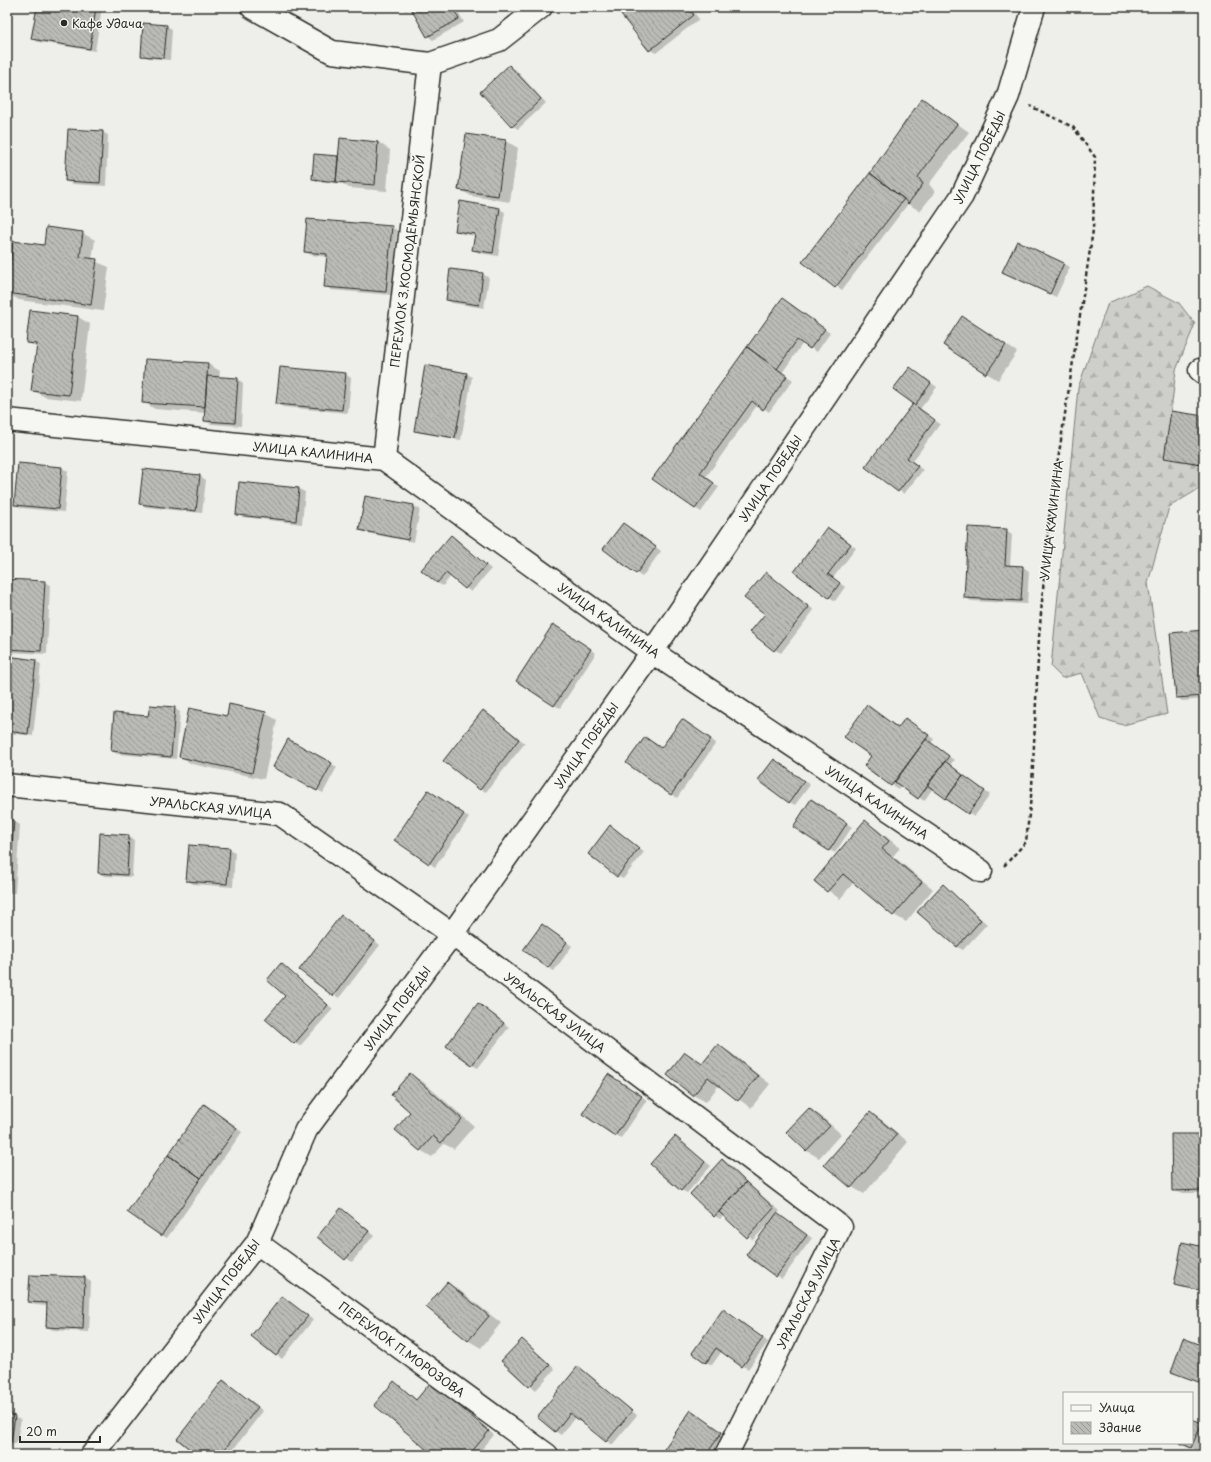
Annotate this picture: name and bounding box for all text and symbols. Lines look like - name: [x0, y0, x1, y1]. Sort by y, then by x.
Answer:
- place label: Кафе Удача: [72, 14, 143, 32]
- marker: Кафе Удача: [59, 18, 69, 28]
- street label: УЛИЦА ПОБЕДЫ: [949, 108, 1009, 206]
- street label: ПЕРЕУЛОК З.КОСМОДЕМЬЯНСКОЙ: [385, 154, 429, 368]
- street label: УЛИЦА ПОБЕДЫ: [734, 431, 806, 525]
- street label: УЛИЦА КАЛИНИНА: [252, 437, 374, 467]
- street label: УЛИЦА КАЛИНИНА: [1035, 459, 1067, 581]
- street label: УЛИЦА КАЛИНИНА: [554, 578, 664, 662]
- street label: УЛИЦА ПОБЕДЫ: [550, 698, 622, 792]
- street label: УЛИЦА КАЛИНИНА: [822, 761, 932, 843]
- street label: УРАЛЬСКАЯ УЛИЦА: [149, 792, 273, 822]
- street label: УЛИЦА ПОБЕДЫ: [359, 962, 435, 1054]
- street label: УРАЛЬСКАЯ УЛИЦА: [501, 968, 609, 1056]
- street label: УРАЛЬСКАЯ УЛИЦА: [772, 1234, 844, 1352]
- street label: УЛИЦА ПОБЕДЫ: [188, 1235, 264, 1327]
- street label: ПЕРЕУЛОК П.МОРОЗОВА: [335, 1297, 469, 1401]
- legend: [1063, 1392, 1193, 1444]
- text: Улица: [1099, 1398, 1135, 1416]
- scale bar: [20, 1418, 100, 1444]
- text: Здание: [1099, 1418, 1141, 1436]
- text: 20 m: [26, 1422, 57, 1440]

